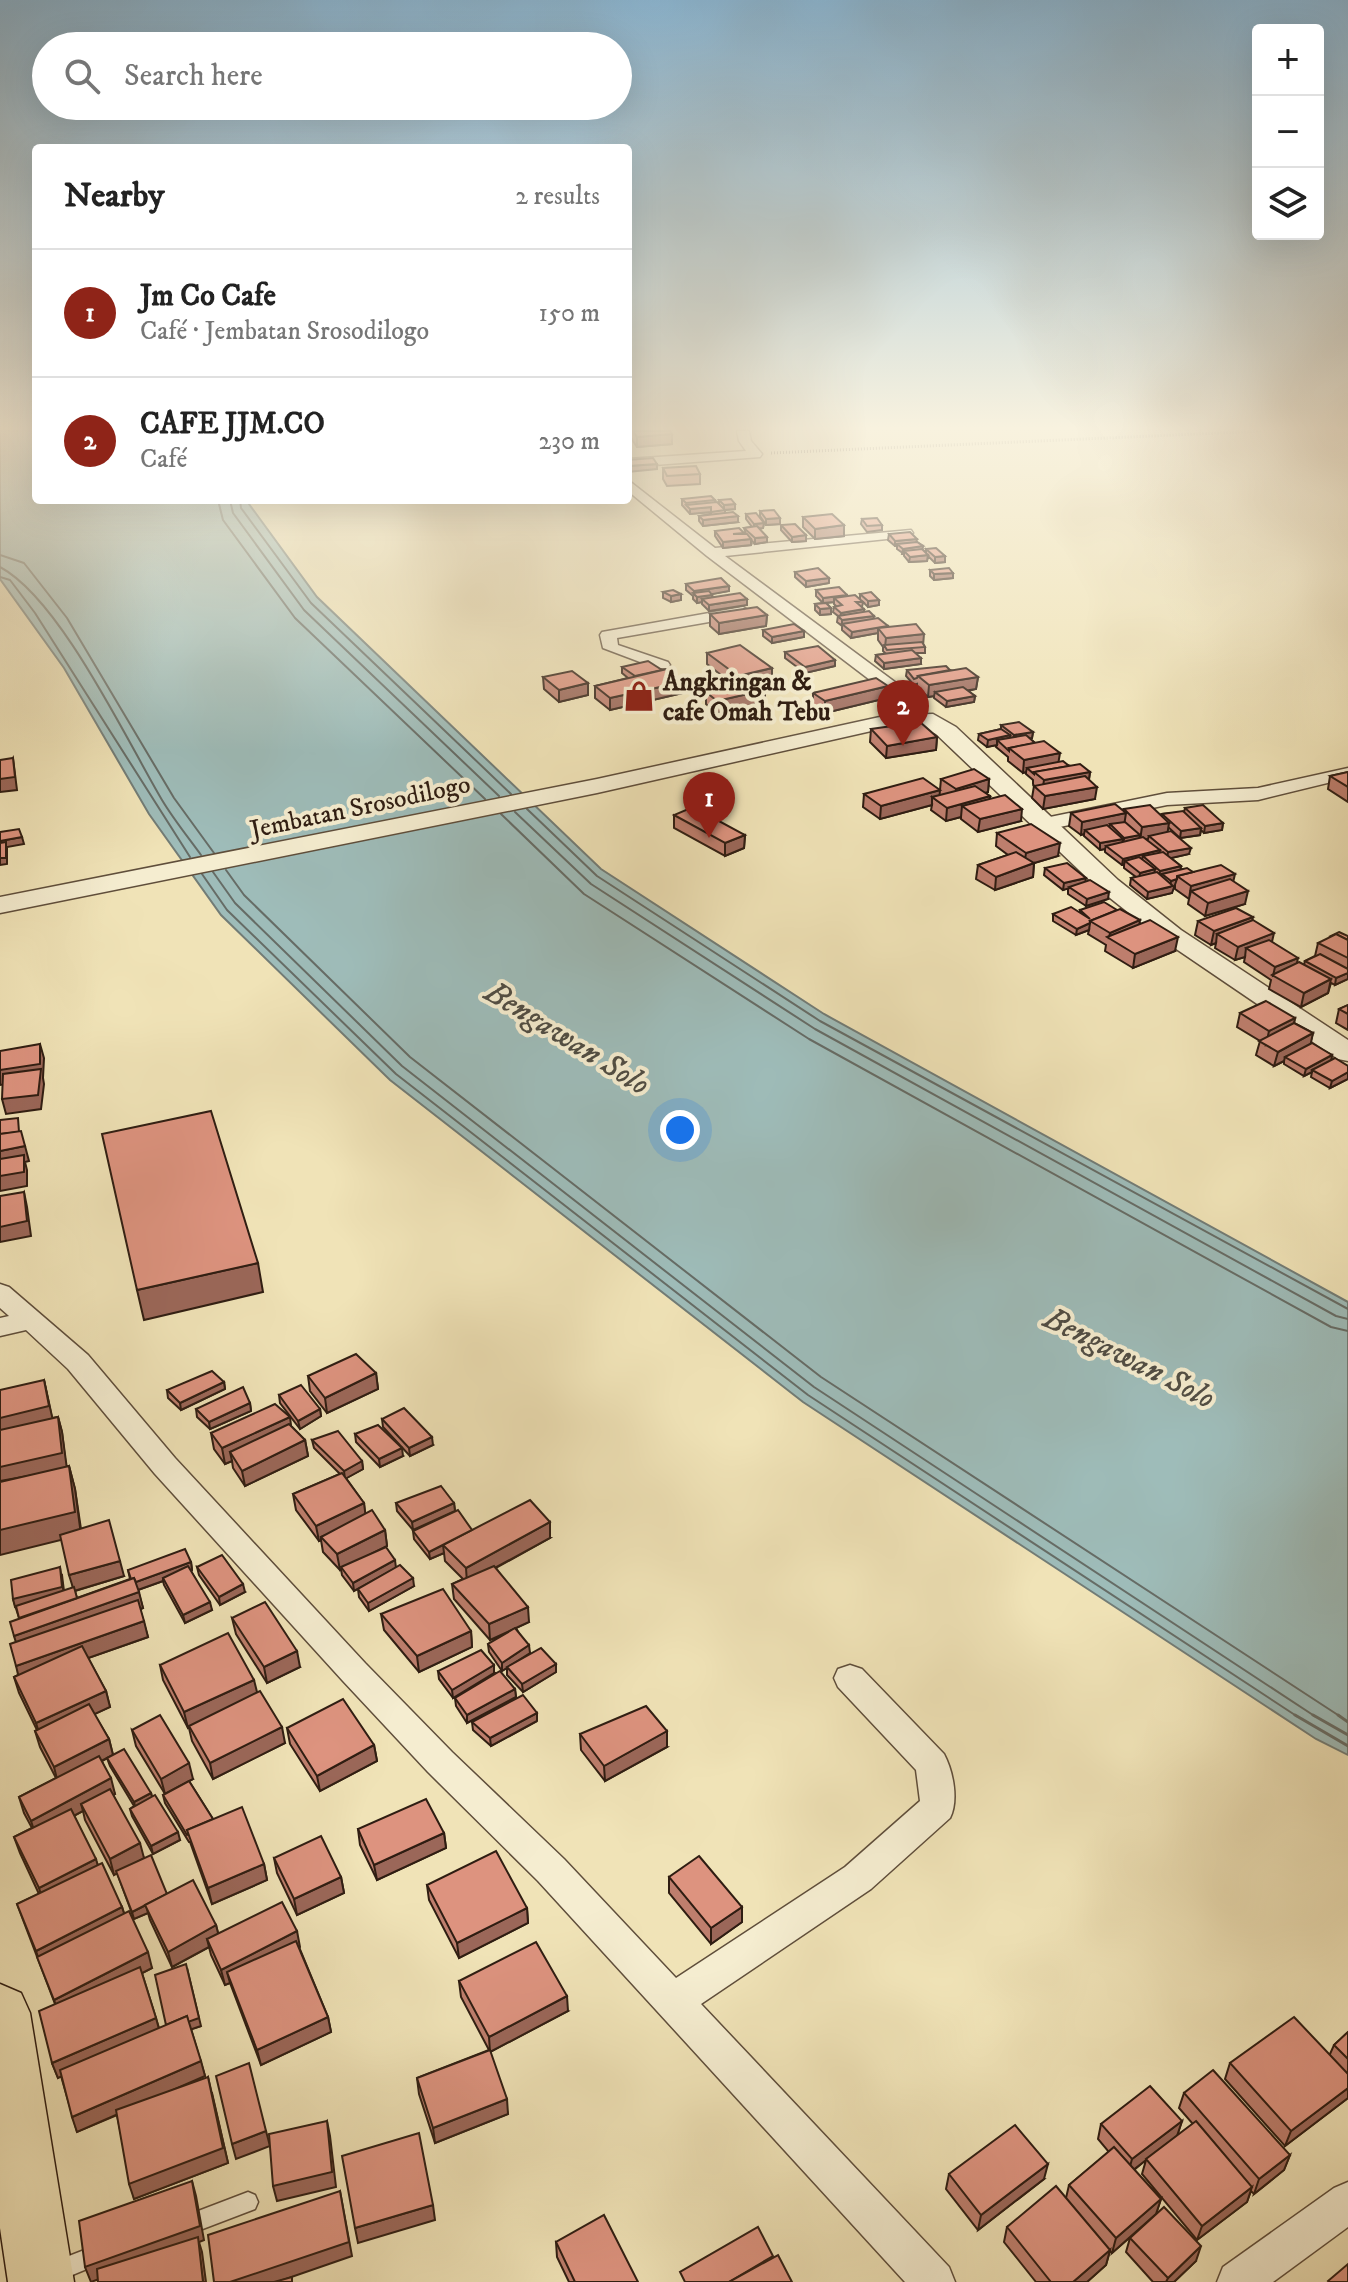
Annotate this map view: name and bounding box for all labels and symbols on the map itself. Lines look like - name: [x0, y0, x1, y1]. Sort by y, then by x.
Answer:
- place label: Angkringan & cafe Omah Tebu: [662, 666, 831, 729]
- shop icon: Angkringan & cafe Omah Tebu: [622, 679, 656, 713]
- pin: 2: [877, 680, 929, 746]
- street label: Jembatan Srosodilogo: [245, 768, 473, 847]
- pin: 1: [683, 772, 735, 838]
- water label: Bengawan Solo: [476, 972, 657, 1105]
- your location: [660, 1110, 700, 1150]
- water label: Bengawan Solo: [1036, 1298, 1221, 1419]

